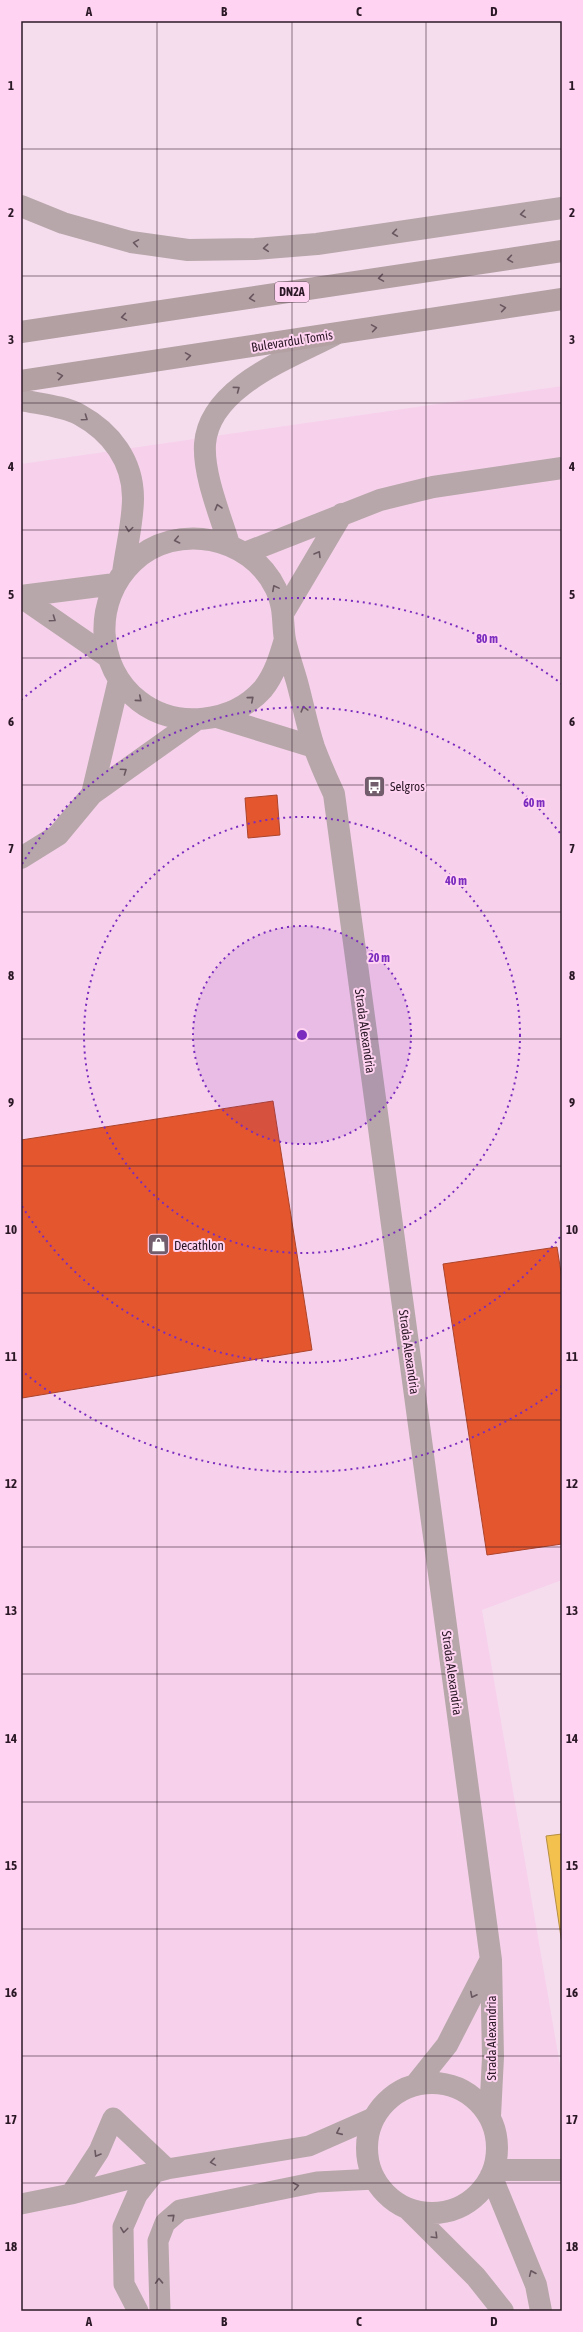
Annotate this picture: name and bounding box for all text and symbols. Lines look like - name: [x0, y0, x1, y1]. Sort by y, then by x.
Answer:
- text: A: [85, 4, 93, 19]
- text: B: [221, 4, 228, 19]
- text: C: [356, 4, 362, 19]
- text: D: [490, 4, 498, 19]
- text: 1: [8, 78, 14, 93]
- text: 1: [569, 78, 575, 93]
- text: 2: [8, 205, 14, 220]
- text: 2: [569, 205, 575, 220]
- one-way arrow: [520, 209, 526, 218]
- one-way arrow: [392, 228, 398, 237]
- one-way arrow: [133, 239, 139, 247]
- one-way arrow: [263, 243, 269, 252]
- one-way arrow: [507, 254, 513, 263]
- one-way arrow: [378, 273, 384, 282]
- road number: DN2A: [275, 282, 309, 302]
- one-way arrow: [249, 293, 256, 301]
- one-way arrow: [499, 304, 506, 313]
- one-way arrow: [121, 312, 127, 321]
- one-way arrow: [371, 324, 377, 333]
- street label: Bulevardul Tomis: [250, 327, 334, 355]
- text: 3: [8, 332, 14, 347]
- text: 3: [569, 332, 575, 347]
- one-way arrow: [185, 352, 191, 361]
- one-way arrow: [56, 372, 63, 381]
- one-way arrow: [232, 387, 239, 394]
- one-way arrow: [81, 413, 88, 421]
- text: 4: [7, 459, 14, 474]
- text: 4: [568, 459, 575, 474]
- one-way arrow: [214, 504, 223, 511]
- one-way arrow: [125, 526, 134, 532]
- one-way arrow: [174, 536, 180, 544]
- one-way arrow: [314, 551, 321, 558]
- one-way arrow: [272, 584, 279, 592]
- text: 5: [8, 587, 14, 602]
- text: 5: [569, 587, 575, 602]
- one-way arrow: [49, 614, 56, 622]
- text: 80 m: [476, 632, 498, 646]
- one-way arrow: [134, 695, 141, 702]
- one-way arrow: [246, 697, 254, 704]
- one-way arrow: [300, 706, 309, 713]
- text: 6: [8, 714, 14, 729]
- text: 6: [569, 714, 575, 729]
- one-way arrow: [119, 769, 126, 776]
- bus stop icon: Selgros: [361, 773, 387, 799]
- place label: Selgros: [390, 779, 425, 794]
- text: 60 m: [523, 796, 545, 810]
- text: 7: [8, 841, 14, 856]
- text: 7: [569, 841, 575, 856]
- text: 40 m: [444, 874, 467, 888]
- text: 20 m: [368, 951, 390, 965]
- text: 8: [8, 968, 14, 983]
- text: 8: [569, 968, 575, 983]
- street label: Strada Alexandria: [352, 988, 378, 1074]
- centre of rings: [295, 1028, 309, 1042]
- text: 9: [8, 1095, 14, 1110]
- text: 9: [569, 1095, 575, 1110]
- text: 10: [5, 1222, 17, 1237]
- text: 10: [566, 1222, 578, 1237]
- shop icon: Decathlon: [145, 1232, 171, 1258]
- place label: Decathlon: [174, 1238, 224, 1253]
- street label: Strada Alexandria: [396, 1309, 422, 1395]
- text: 11: [5, 1349, 17, 1364]
- text: 11: [566, 1349, 578, 1364]
- text: 12: [5, 1476, 17, 1491]
- text: 12: [566, 1476, 578, 1491]
- text: 13: [5, 1603, 17, 1618]
- text: 13: [566, 1603, 578, 1618]
- street label: Strada Alexandria: [439, 1630, 465, 1716]
- text: 14: [5, 1731, 17, 1746]
- text: 14: [566, 1731, 578, 1746]
- text: 15: [5, 1858, 17, 1873]
- text: 15: [566, 1858, 578, 1873]
- text: 16: [5, 1985, 17, 2000]
- text: 16: [566, 1985, 578, 2000]
- one-way arrow: [470, 1991, 477, 1998]
- street label: Strada Alexandria: [484, 1996, 499, 2080]
- text: 17: [5, 2112, 17, 2127]
- text: 17: [566, 2112, 578, 2127]
- one-way arrow: [336, 2128, 343, 2136]
- one-way arrow: [95, 2150, 102, 2157]
- one-way arrow: [210, 2157, 216, 2165]
- one-way arrow: [293, 2183, 300, 2191]
- one-way arrow: [167, 2215, 174, 2222]
- one-way arrow: [120, 2226, 129, 2233]
- one-way arrow: [430, 2231, 438, 2239]
- text: 18: [5, 2239, 17, 2254]
- text: 18: [566, 2239, 578, 2254]
- one-way arrow: [528, 2270, 536, 2277]
- one-way arrow: [155, 2278, 163, 2284]
- text: A: [85, 2314, 93, 2329]
- text: B: [221, 2314, 228, 2329]
- text: C: [356, 2314, 362, 2329]
- text: D: [490, 2314, 498, 2329]

